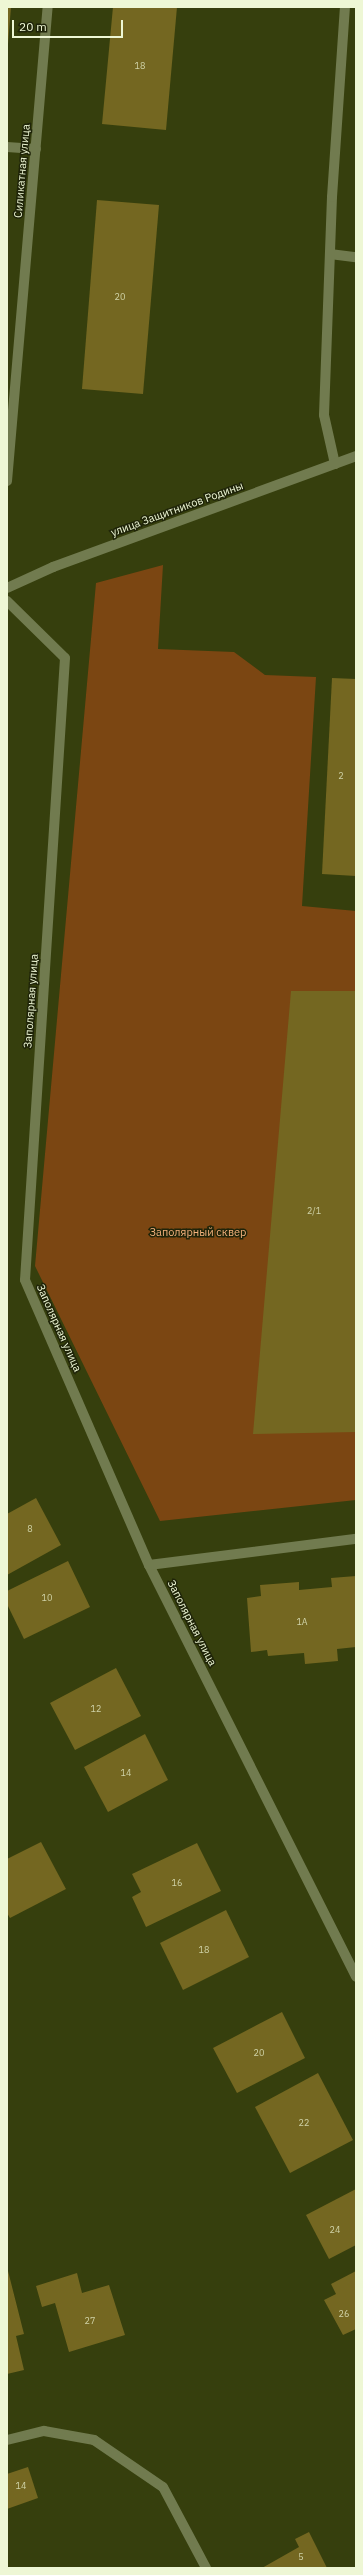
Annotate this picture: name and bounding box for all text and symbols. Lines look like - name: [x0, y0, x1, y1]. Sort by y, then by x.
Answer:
- scale bar: [14, 12, 125, 38]
- text: 20 m: [19, 19, 47, 34]
- house number: 18: [135, 61, 145, 71]
- street label: Силикатная улица: [11, 124, 33, 218]
- house number: 20: [115, 292, 125, 302]
- street label: улица Защитников Родины: [109, 479, 245, 539]
- house number: 2: [338, 771, 344, 781]
- street label: Заполярная улица: [21, 953, 41, 1049]
- house number: 2/1: [307, 1206, 321, 1216]
- park label: Заполярный сквер: [150, 1225, 246, 1239]
- street label: Заполярная улица: [34, 1282, 84, 1374]
- house number: 8: [27, 1524, 33, 1534]
- street label: Заполярная улица: [165, 1578, 219, 1668]
- house number: 10: [42, 1593, 52, 1603]
- house number: 1А: [296, 1617, 308, 1627]
- house number: 12: [91, 1704, 101, 1714]
- house number: 14: [121, 1768, 131, 1778]
- house number: 16: [172, 1878, 182, 1888]
- house number: 18: [199, 1945, 209, 1955]
- house number: 20: [254, 2048, 264, 2058]
- house number: 22: [299, 2118, 309, 2128]
- house number: 24: [330, 2225, 340, 2235]
- house number: 26: [339, 2309, 349, 2319]
- house number: 27: [85, 2316, 95, 2326]
- house number: 14: [16, 2481, 26, 2491]
- house number: 5: [298, 2552, 304, 2562]

